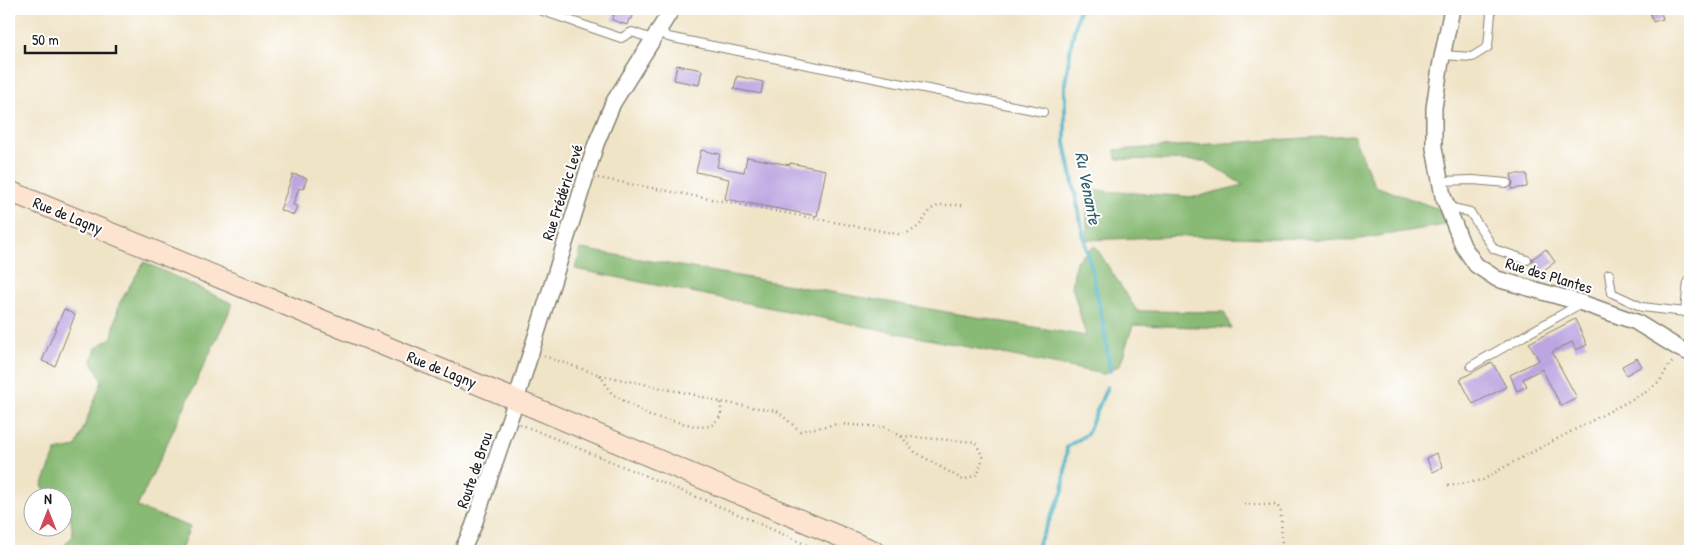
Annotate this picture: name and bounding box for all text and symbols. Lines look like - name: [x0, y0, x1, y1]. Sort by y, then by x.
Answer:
- scale bar: [25, 22, 116, 54]
- text: 50 m: [32, 29, 59, 50]
- street label: Rue Frédéric Levé: [536, 141, 588, 243]
- water label: Ru Venante: [1069, 149, 1108, 227]
- street label: Rue de Lagny: [30, 191, 106, 239]
- street label: Rue des Plantes: [1503, 251, 1595, 299]
- street label: Rue de Lagny: [404, 345, 480, 393]
- street label: Route de Brou: [451, 428, 497, 511]
- north arrow: [22, 488, 72, 538]
- text: N: [44, 489, 52, 508]

